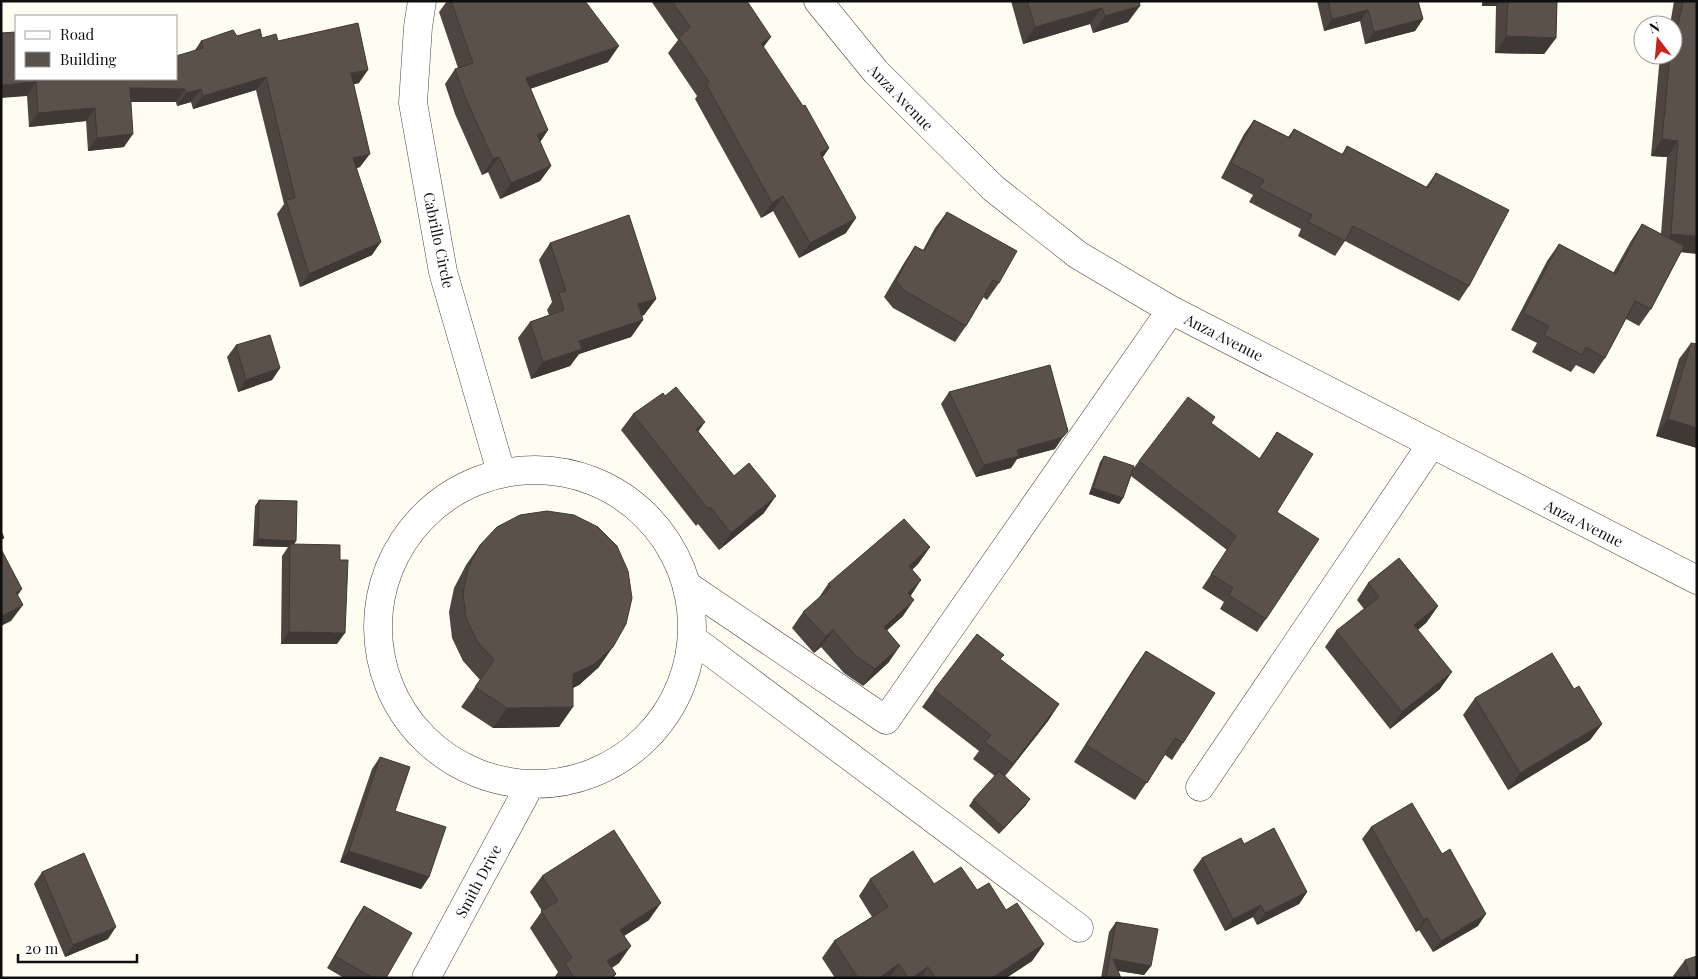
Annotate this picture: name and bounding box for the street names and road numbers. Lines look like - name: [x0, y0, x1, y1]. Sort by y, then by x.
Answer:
- street label: Anza Avenue: [863, 59, 938, 135]
- street label: Cabrillo Circle: [419, 190, 459, 290]
- street label: Anza Avenue: [1180, 308, 1267, 365]
- street label: Anza Avenue: [1540, 494, 1627, 551]
- street label: Smith Drive: [450, 841, 506, 921]

